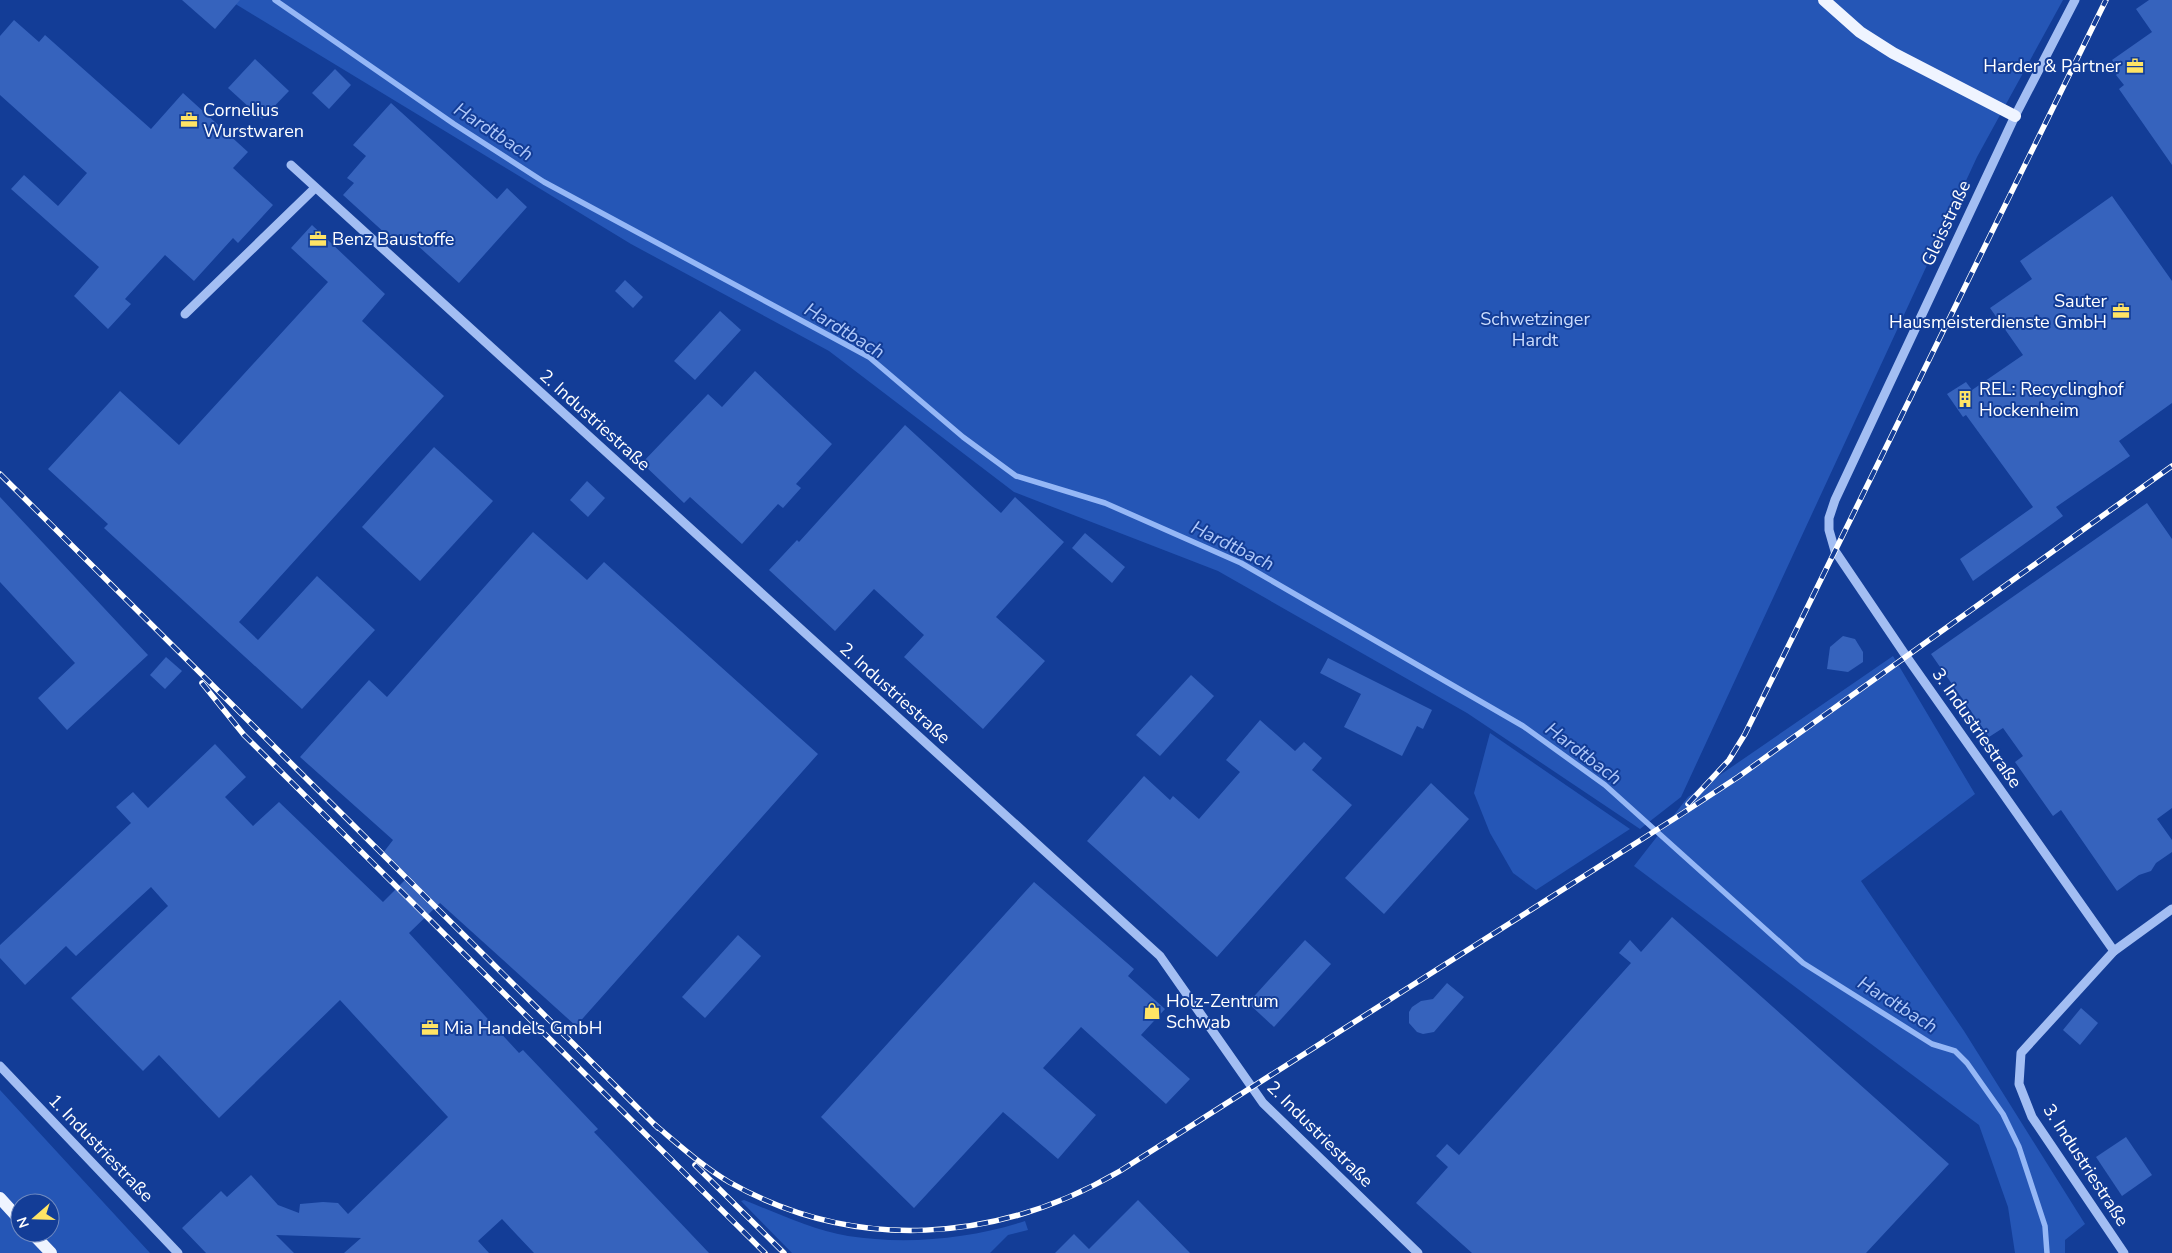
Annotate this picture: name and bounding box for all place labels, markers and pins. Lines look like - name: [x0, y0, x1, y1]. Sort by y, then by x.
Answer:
- place label: Harder & Partner: [1983, 54, 2122, 78]
- office icon: Harder & Partner: [2125, 56, 2145, 76]
- place label: Cornelius Wurstwaren: [203, 98, 304, 143]
- office icon: Cornelius Wurstwaren: [179, 110, 199, 130]
- place label: Benz Baustoffe: [332, 227, 454, 251]
- office icon: Benz Baustoffe: [308, 229, 328, 249]
- place label: Sauter Hausmeisterdienste GmbH: [1889, 289, 2108, 334]
- office icon: Sauter Hausmeisterdienste GmbH: [2111, 301, 2131, 321]
- place label: REL: Recyclinghof Hockenheim: [1979, 377, 2125, 422]
- building icon: REL: Recyclinghof Hockenheim: [1955, 389, 1975, 409]
- place label: Holz-Zentrum Schwab: [1166, 989, 1279, 1034]
- shop icon: Holz-Zentrum Schwab: [1142, 1001, 1162, 1021]
- place label: Mia Handels GmbH: [444, 1016, 602, 1040]
- office icon: Mia Handels GmbH: [420, 1018, 440, 1038]

